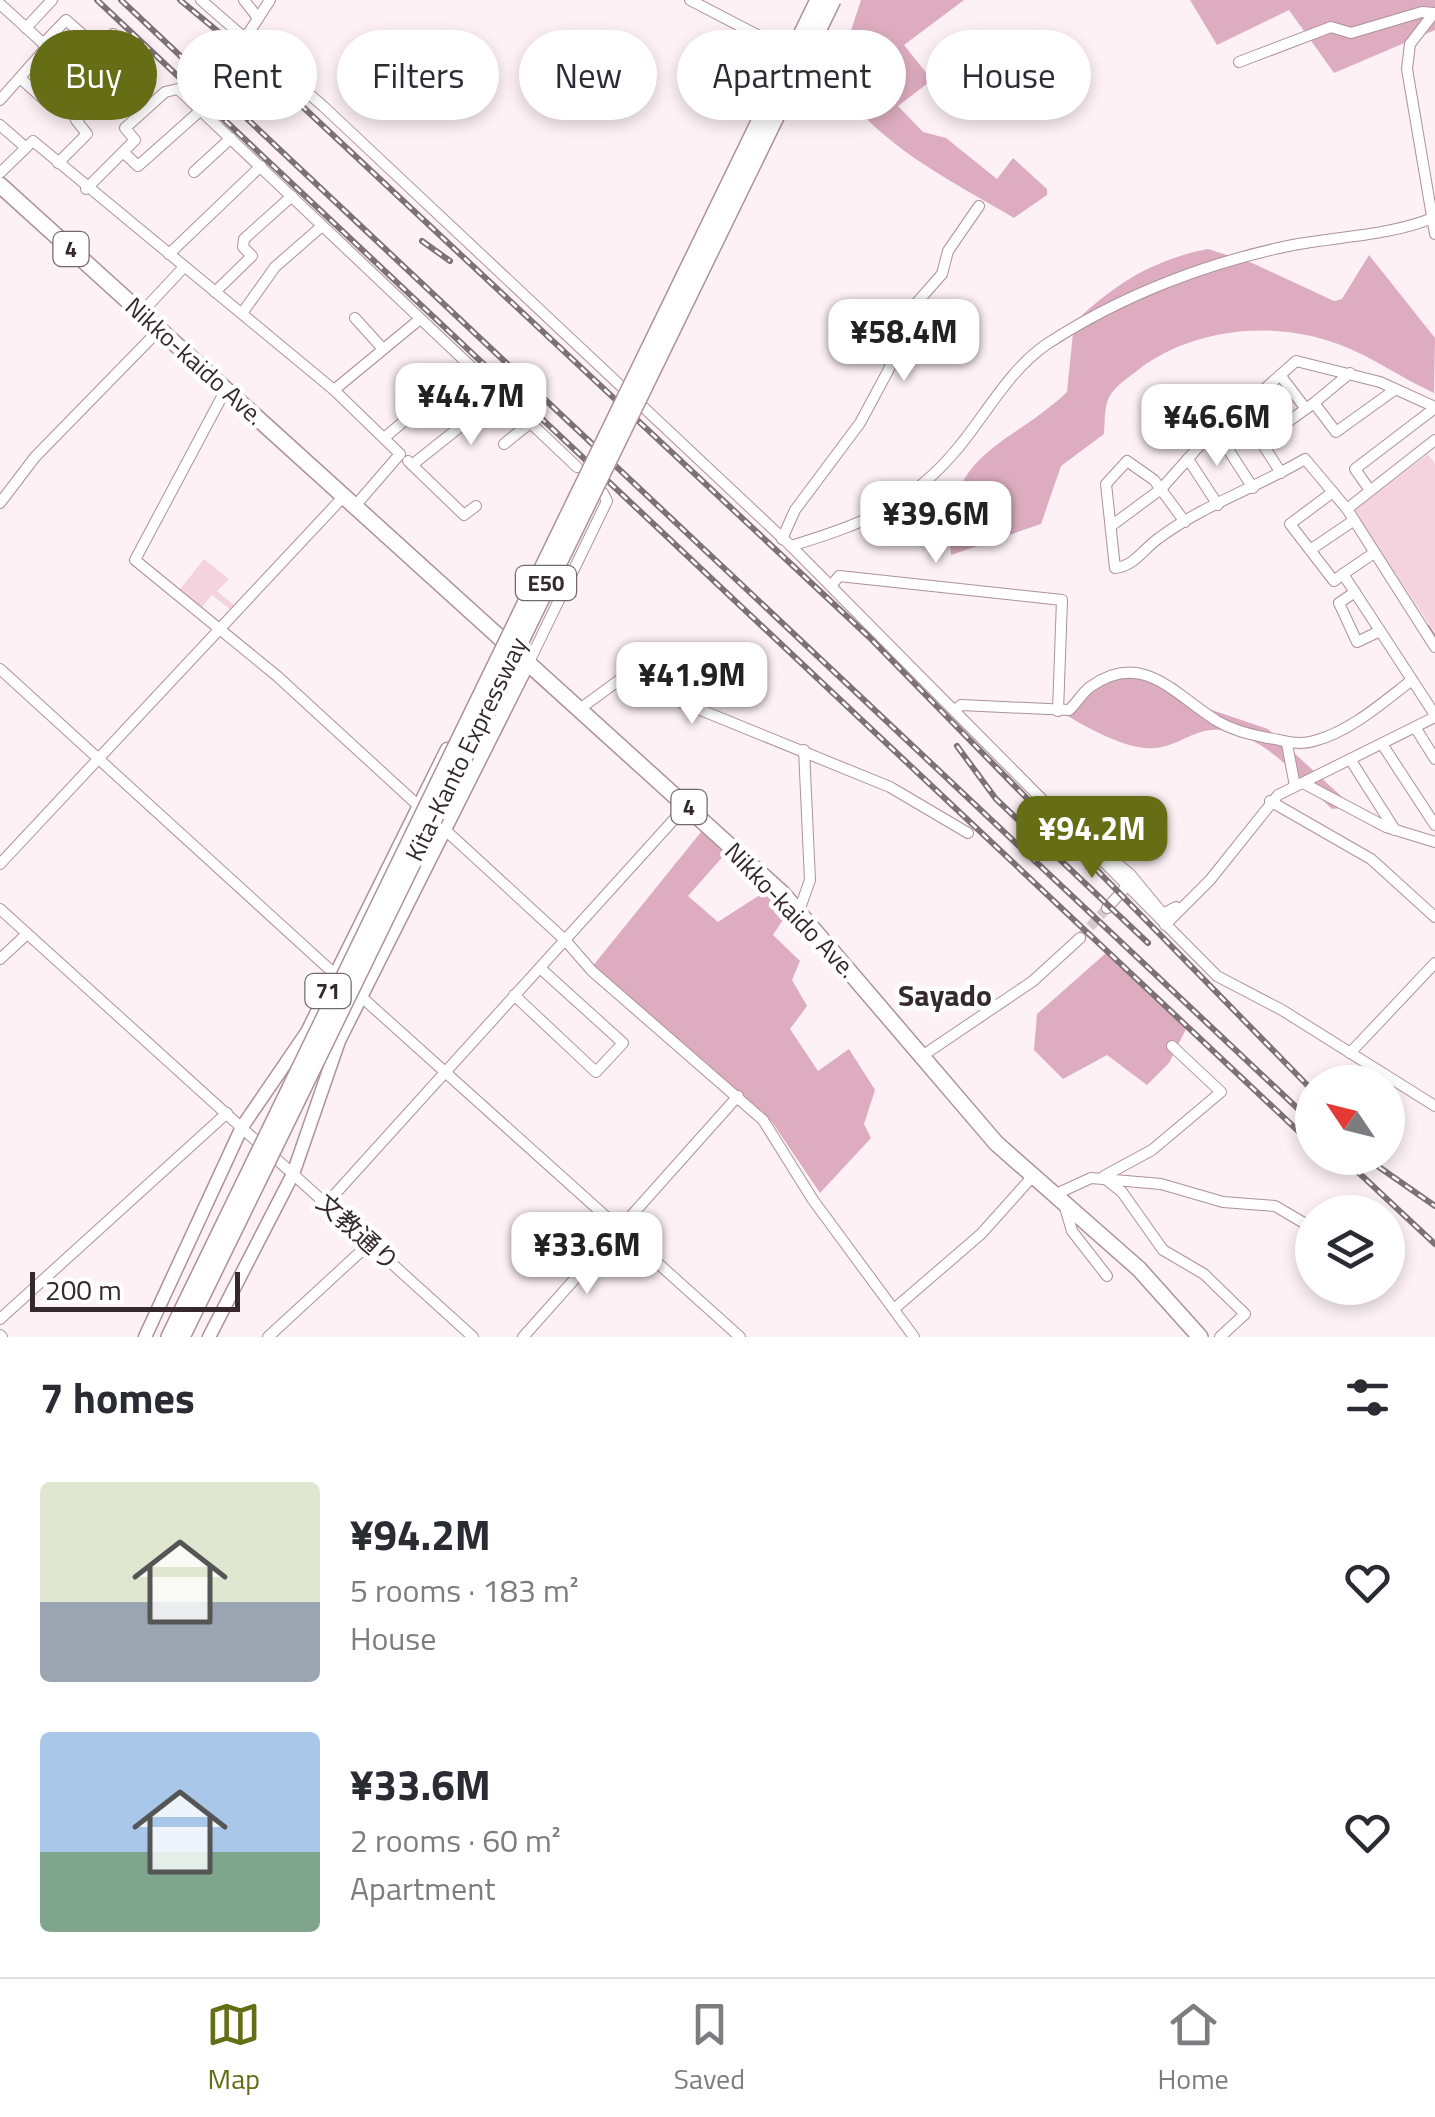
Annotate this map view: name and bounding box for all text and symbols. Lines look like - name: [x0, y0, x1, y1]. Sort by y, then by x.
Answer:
- chip: Buy: [30, 30, 157, 120]
- chip: Rent: [177, 30, 317, 120]
- chip: Filters: [337, 30, 499, 120]
- chip: New: [519, 30, 657, 120]
- chip: Apartment: [677, 30, 906, 120]
- chip: House: [926, 30, 1091, 120]
- road number: 4: [54, 232, 88, 266]
- street label: Nikko-kaido Ave.: [117, 288, 273, 434]
- pin: ¥58.4M: [823, 299, 985, 384]
- text: ¥58.4M: [850, 307, 958, 355]
- pin: ¥44.7M: [390, 363, 552, 448]
- text: ¥44.7M: [417, 371, 525, 419]
- pin: ¥46.6M: [1136, 384, 1298, 469]
- text: ¥46.6M: [1163, 392, 1271, 440]
- pin: ¥39.6M: [855, 481, 1017, 566]
- text: ¥39.6M: [882, 489, 990, 537]
- road number: E50: [516, 566, 576, 600]
- street label: Kita-Kanto Expressway: [395, 630, 537, 868]
- pin: ¥41.9M: [611, 642, 773, 727]
- text: ¥41.9M: [638, 650, 746, 698]
- road number: 4: [672, 790, 706, 824]
- pin: ¥94.2M: [1011, 796, 1173, 881]
- text: ¥94.2M: [1038, 804, 1146, 852]
- street label: Nikko-kaido Ave.: [716, 833, 866, 987]
- district label: Sayado: [898, 972, 992, 1018]
- road number: 71: [306, 974, 350, 1008]
- north arrow: [1295, 1065, 1405, 1175]
- map controls: [1295, 1065, 1405, 1305]
- street label: 文教通り: [308, 1184, 408, 1280]
- button: layers: [1295, 1195, 1405, 1305]
- pin: ¥33.6M: [506, 1212, 668, 1297]
- text: ¥33.6M: [533, 1220, 641, 1268]
- scale bar: [30, 1267, 240, 1312]
- text: 200 m: [45, 1268, 122, 1311]
- text: 7 homes: [40, 1365, 195, 1429]
- icon: filters: [1340, 1370, 1395, 1425]
- text: ¥94.2M: [350, 1502, 491, 1566]
- icon: home: [120, 1522, 240, 1642]
- icon: heart: [1340, 1555, 1395, 1610]
- text: 5 rooms · 183 m²: [350, 1566, 579, 1614]
- text: House: [350, 1614, 436, 1662]
- text: ¥33.6M: [350, 1752, 491, 1816]
- icon: home: [120, 1772, 240, 1892]
- icon: heart: [1340, 1805, 1395, 1860]
- text: 2 rooms · 60 m²: [350, 1816, 561, 1864]
- text: Apartment: [350, 1864, 496, 1912]
- tab: Map: [206, 1997, 261, 2100]
- tab: Saved: [674, 1997, 745, 2100]
- tab: Home: [1158, 1997, 1229, 2100]

